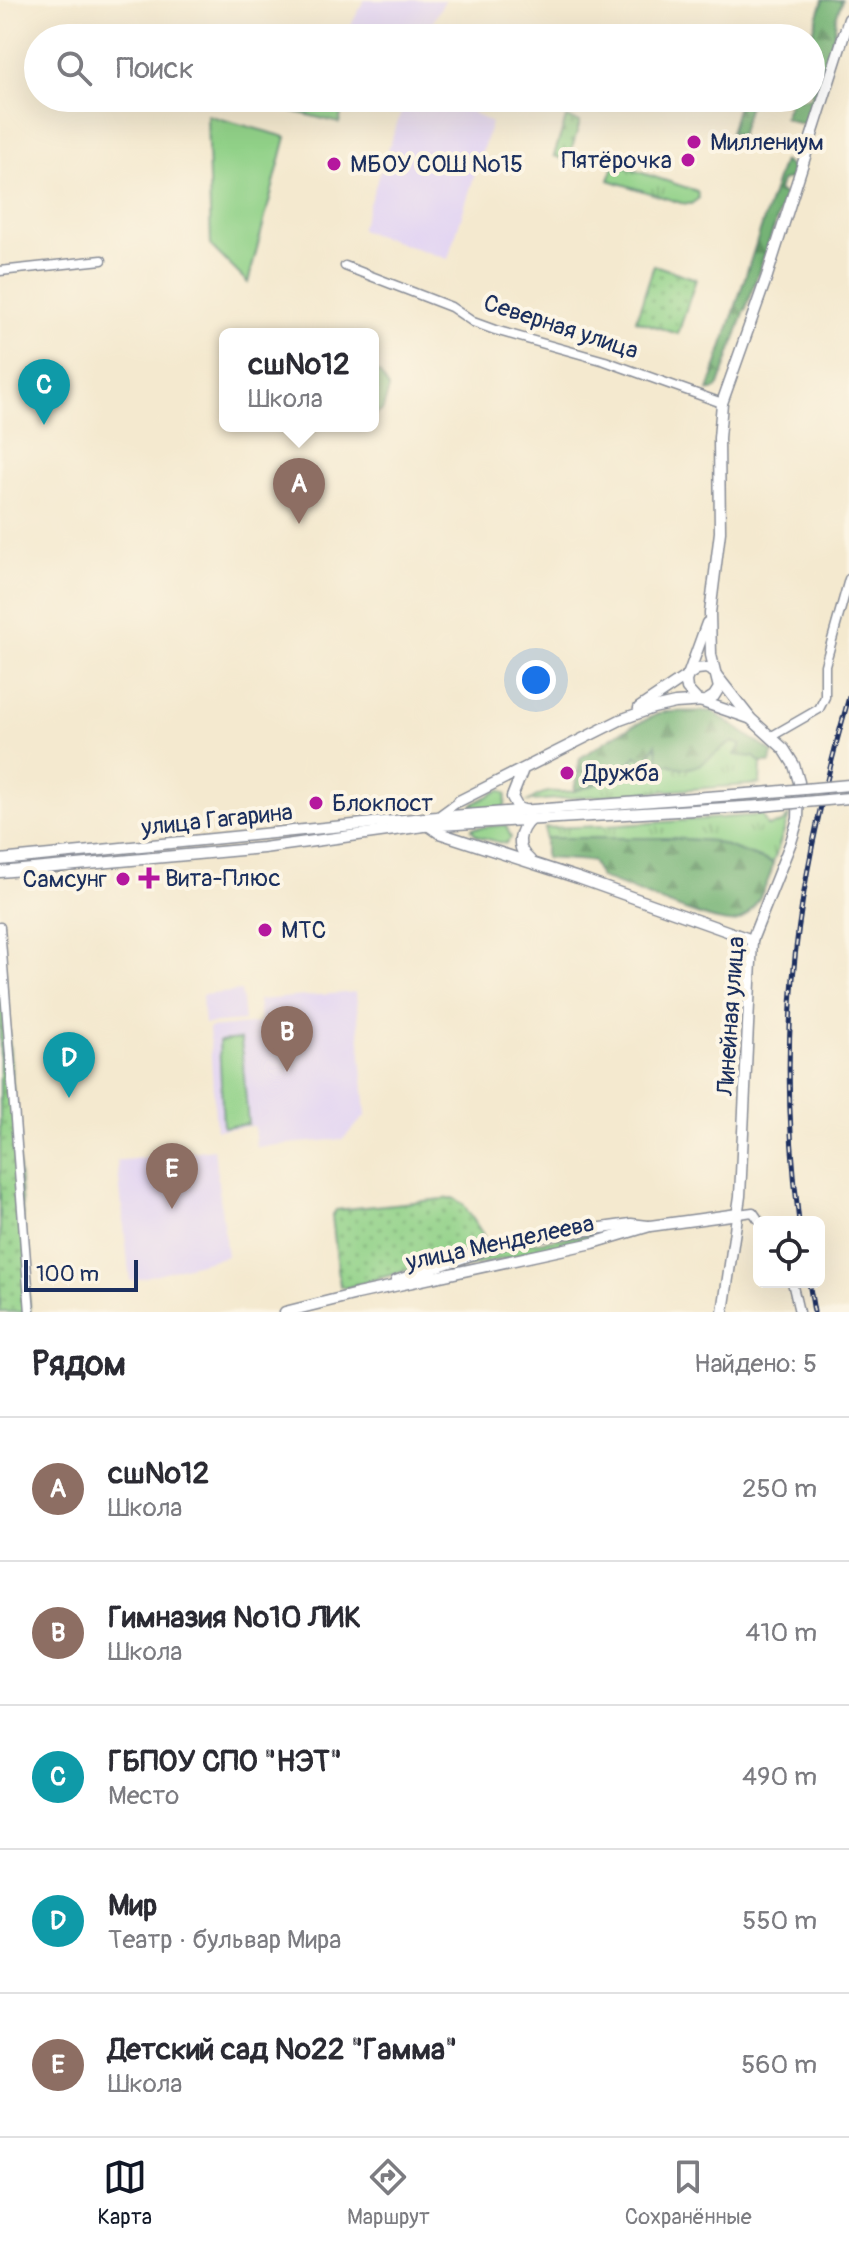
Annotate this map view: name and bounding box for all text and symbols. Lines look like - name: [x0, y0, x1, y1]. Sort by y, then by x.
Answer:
- search box: [24, 24, 825, 112]
- icon: search: [52, 46, 96, 90]
- text: Поиск: [116, 50, 194, 87]
- place label: Миллениум: [710, 128, 824, 157]
- marker: Миллениум: [685, 133, 703, 151]
- place label: Пятёрочка: [561, 146, 672, 175]
- place label: МБОУ СОШ №15: [350, 150, 523, 179]
- marker: Пятёрочка: [679, 151, 697, 169]
- marker: МБОУ СОШ №15: [325, 155, 343, 173]
- street label: Северная улица: [480, 288, 642, 366]
- popup: [219, 328, 379, 432]
- text: сш№12: [248, 346, 350, 383]
- pin: C: [18, 359, 70, 425]
- text: Школа: [248, 383, 323, 415]
- pin: A: [273, 458, 325, 524]
- your location: [516, 660, 556, 700]
- place label: Дружба: [582, 759, 659, 788]
- marker: Дружба: [558, 764, 576, 782]
- place label: Блокпост: [332, 789, 433, 818]
- marker: Блокпост: [307, 794, 325, 812]
- street label: улица Гагарина: [139, 798, 294, 842]
- place label: Вита-Плюс: [165, 864, 281, 893]
- place label: Самсунг: [23, 865, 107, 894]
- marker: Вита-Плюс: [140, 869, 158, 887]
- marker: Самсунг: [114, 870, 132, 888]
- place label: МТС: [281, 916, 326, 945]
- marker: МТС: [256, 921, 274, 939]
- street label: Линейная улица: [711, 935, 751, 1098]
- pin: B: [261, 1006, 313, 1072]
- pin: D: [43, 1032, 95, 1098]
- pin: E: [146, 1143, 198, 1209]
- street label: улица Менделеева: [402, 1209, 597, 1277]
- map controls: [753, 1216, 825, 1288]
- button: locate: [753, 1216, 825, 1288]
- scale bar: [24, 1256, 138, 1292]
- text: 100 m: [36, 1260, 99, 1288]
- text: Рядом: [32, 1343, 126, 1386]
- text: Найдено: 5: [694, 1348, 817, 1380]
- text: сш№12: [108, 1455, 209, 1492]
- text: A: [50, 1473, 66, 1505]
- text: 250 m: [742, 1473, 817, 1505]
- text: Школа: [108, 1492, 182, 1524]
- text: Гимназия №10 ЛИК: [108, 1599, 361, 1636]
- text: B: [51, 1617, 65, 1649]
- text: 410 m: [745, 1617, 817, 1649]
- text: Школа: [108, 1636, 182, 1668]
- text: ГБПОУ СПО "НЭТ": [108, 1743, 342, 1780]
- text: C: [50, 1761, 66, 1793]
- text: 490 m: [742, 1761, 817, 1793]
- text: Место: [108, 1780, 179, 1812]
- text: Мир: [108, 1887, 157, 1924]
- text: D: [50, 1905, 66, 1937]
- text: 550 m: [742, 1905, 817, 1937]
- text: Театр · бульвар Мира: [108, 1924, 341, 1956]
- text: Детский сад №22 "Гамма": [108, 2031, 457, 2068]
- text: E: [51, 2049, 65, 2081]
- text: 560 m: [741, 2049, 817, 2081]
- text: Школа: [108, 2068, 182, 2100]
- tab: Карта: [97, 2155, 152, 2231]
- tab: Маршрут: [347, 2155, 430, 2231]
- tab: Сохранённые: [625, 2155, 752, 2231]

